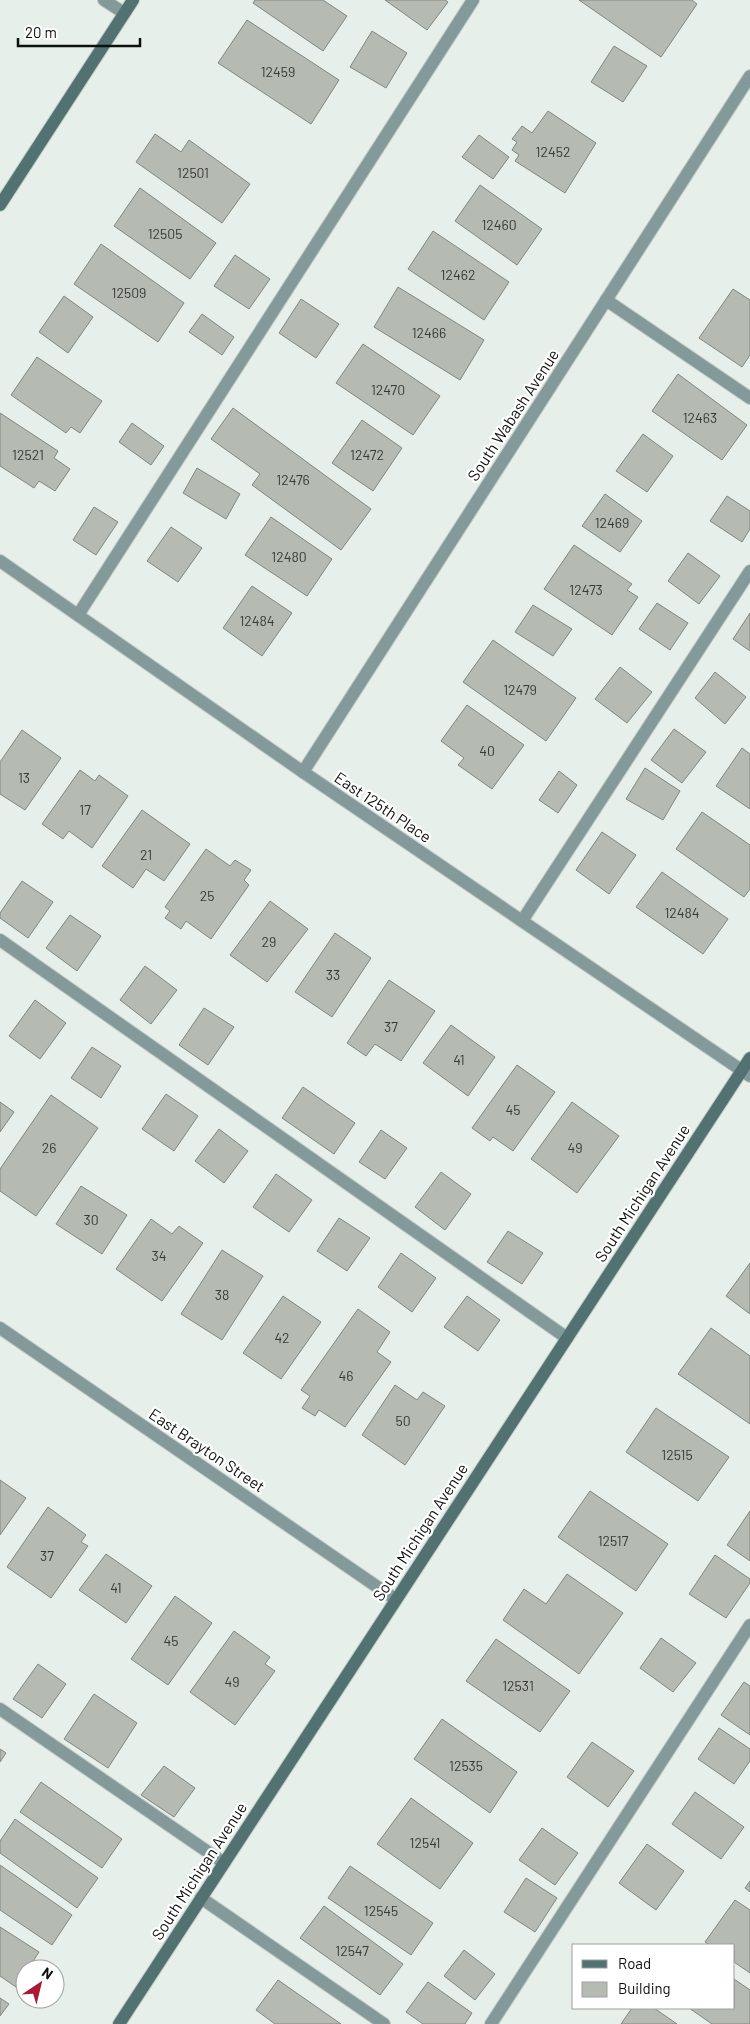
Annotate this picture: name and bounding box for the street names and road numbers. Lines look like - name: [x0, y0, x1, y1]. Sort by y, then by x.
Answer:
- street label: South Wabash Avenue: [463, 345, 562, 484]
- street label: East 125th Place: [331, 767, 435, 846]
- street label: South Michigan Avenue: [590, 1120, 693, 1265]
- street label: East Brayton Street: [146, 1404, 269, 1495]
- street label: South Michigan Avenue: [368, 1459, 471, 1604]
- street label: South Michigan Avenue: [147, 1798, 250, 1943]

